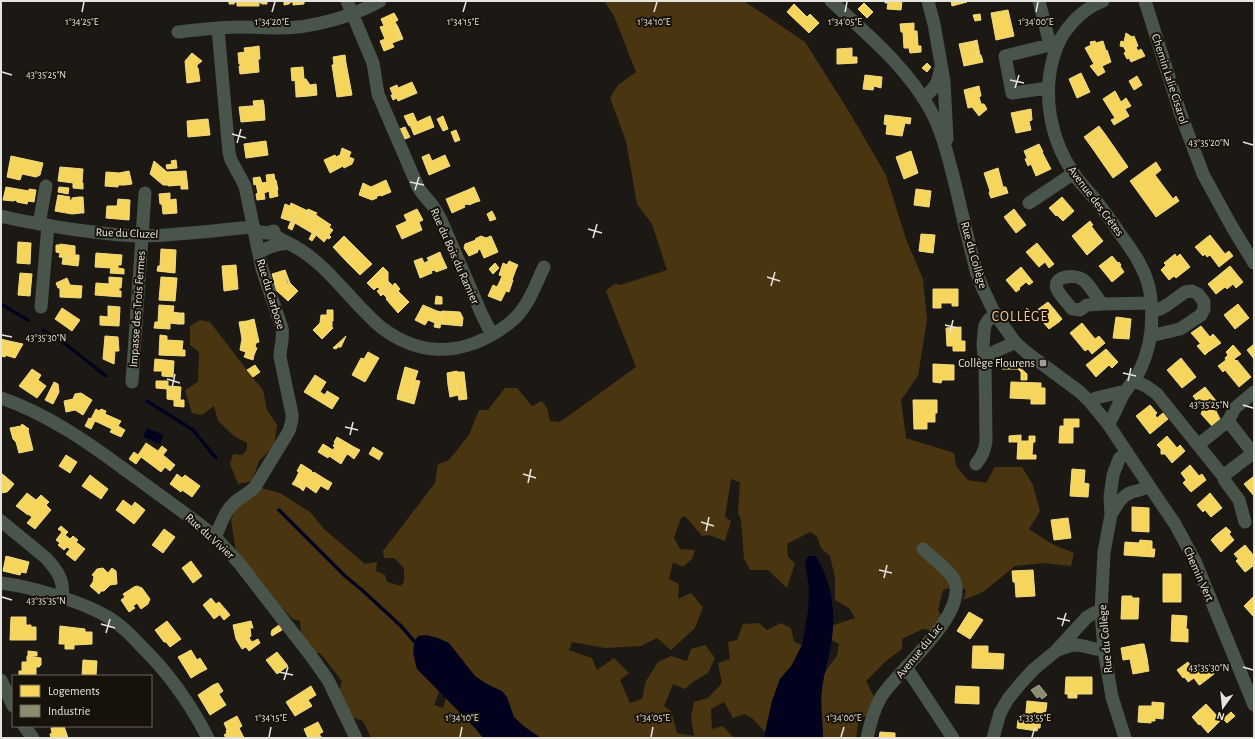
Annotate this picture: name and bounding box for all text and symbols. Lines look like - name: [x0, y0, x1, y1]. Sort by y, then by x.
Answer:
- text: 1°34'25"E: [65, 17, 99, 27]
- text: 1°34'20"E: [255, 17, 289, 27]
- text: 1°34'15"E: [447, 17, 479, 27]
- text: 1°34'10"E: [637, 17, 671, 27]
- text: 1°34'05"E: [828, 17, 862, 27]
- text: 1°34'00"E: [1018, 17, 1054, 27]
- street label: Chemin Lalie Cisarol: [1150, 32, 1190, 126]
- text: 43°35'25"N: [26, 70, 66, 80]
- text: 43°35'20"N: [1188, 138, 1230, 148]
- street label: Avenue des Crêtes: [1066, 164, 1126, 238]
- street label: Rue du Bois du Ramier: [428, 206, 482, 306]
- street label: Rue du Collège: [959, 220, 989, 290]
- street label: Rue du Cluzel: [95, 226, 159, 240]
- street label: Impasse des Trois Fermes: [127, 250, 147, 368]
- street label: Rue du Garbose: [255, 257, 287, 331]
- district label: COLLÈGE: [992, 307, 1048, 324]
- text: 43°35'30"N: [26, 333, 66, 343]
- place label: Collège Flourens: [958, 357, 1035, 369]
- marker: Collège Flourens: [1038, 358, 1048, 368]
- text: 43°35'25"N: [1189, 400, 1229, 410]
- street label: Rue du Vivier: [183, 511, 237, 561]
- street label: Chemin Vert: [1182, 545, 1216, 603]
- text: 43°35'35"N: [26, 596, 66, 606]
- street label: Rue du Collège: [1096, 604, 1114, 674]
- street label: Avenue du Lac: [893, 621, 945, 681]
- text: 43°35'30"N: [1189, 663, 1229, 673]
- legend: [12, 675, 152, 727]
- text: Logements: [48, 685, 100, 697]
- north arrow: [1203, 687, 1243, 727]
- text: Industrie: [48, 705, 90, 717]
- text: N: [1215, 710, 1226, 722]
- text: 1°34'15"E: [255, 713, 287, 723]
- text: 1°34'10"E: [445, 713, 479, 723]
- text: 1°34'05"E: [636, 713, 670, 723]
- text: 1°34'00"E: [826, 713, 862, 723]
- text: 1°33'55"E: [1019, 713, 1051, 723]

